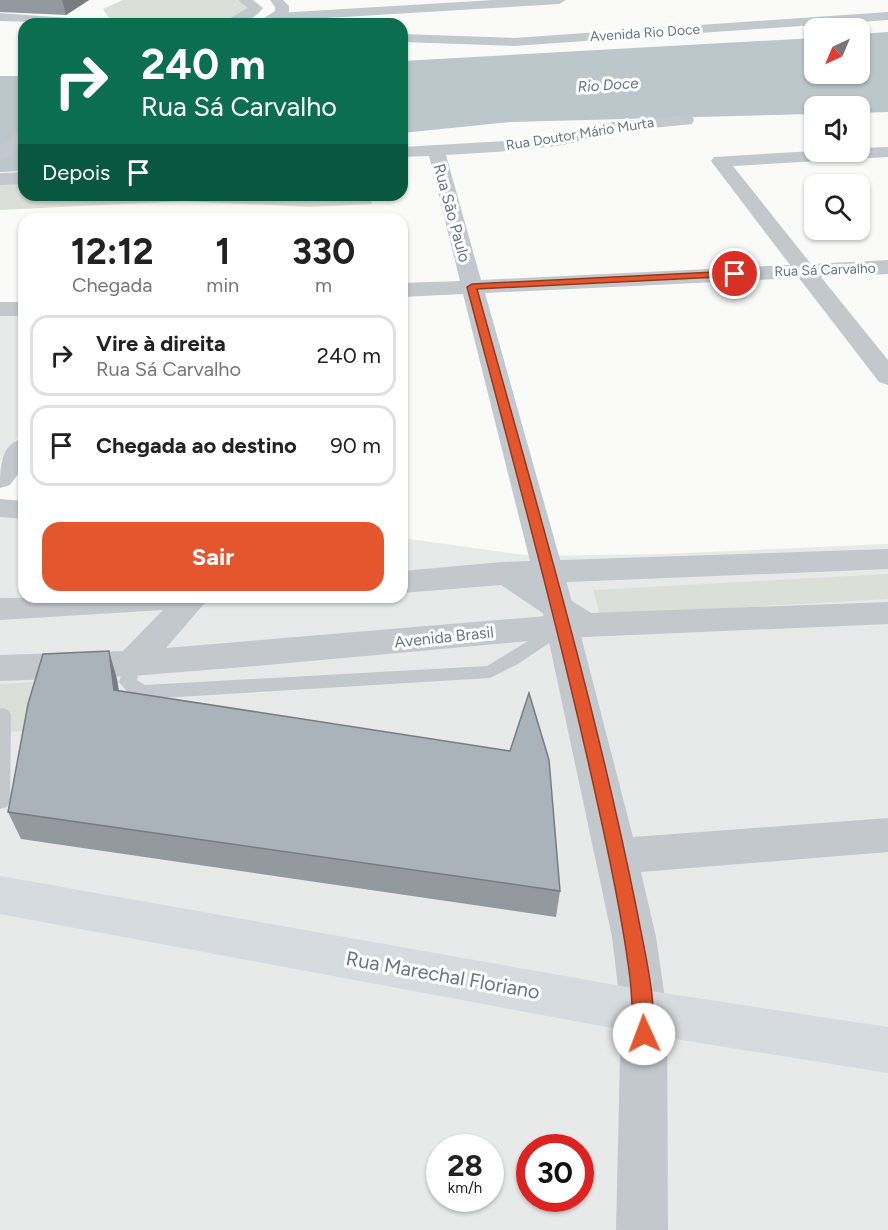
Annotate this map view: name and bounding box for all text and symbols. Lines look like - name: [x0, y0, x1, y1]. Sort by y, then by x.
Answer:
- north arrow: [804, 18, 870, 84]
- map controls: [804, 18, 870, 240]
- street label: Avenida Rio Doce: [589, 21, 701, 45]
- text: 240 m: [141, 39, 266, 90]
- icon: right: [42, 42, 120, 120]
- water label: Rio Doce: [577, 74, 639, 96]
- text: Rua Sá Carvalho: [141, 90, 337, 123]
- button: sound: [804, 96, 870, 162]
- street label: Rua Doutor Mário Murta: [505, 114, 655, 154]
- icon: arrive: [122, 156, 155, 189]
- text: Depois: [42, 159, 110, 186]
- street label: Rua São Paulo: [430, 162, 474, 264]
- button: search: [804, 174, 870, 240]
- text: 12:12: [71, 230, 154, 273]
- text: 1: [215, 230, 230, 273]
- text: 330: [292, 230, 355, 273]
- pin: [709, 248, 760, 299]
- icon: arrive: [718, 257, 751, 290]
- street label: Rua Sá Carvalho: [774, 260, 876, 280]
- text: Chegada: [72, 273, 152, 297]
- text: min: [206, 273, 239, 297]
- text: m: [315, 273, 332, 297]
- text: Vire à direita: [96, 330, 226, 357]
- icon: right: [45, 339, 78, 372]
- text: 240 m: [317, 342, 381, 369]
- text: Rua Sá Carvalho: [96, 357, 241, 381]
- icon: arrive: [45, 429, 78, 462]
- text: Chegada ao destino: [96, 432, 297, 459]
- text: 90 m: [330, 432, 381, 459]
- button: Sair: [42, 522, 384, 591]
- street label: Avenida Brasil: [393, 622, 495, 652]
- street label: Rua Marechal Floriano: [344, 946, 542, 1004]
- position arrow: [612, 1002, 676, 1066]
- speed limit sign: 30: [516, 1134, 594, 1212]
- text: 28: [447, 1147, 483, 1184]
- text: km/h: [448, 1179, 482, 1197]

